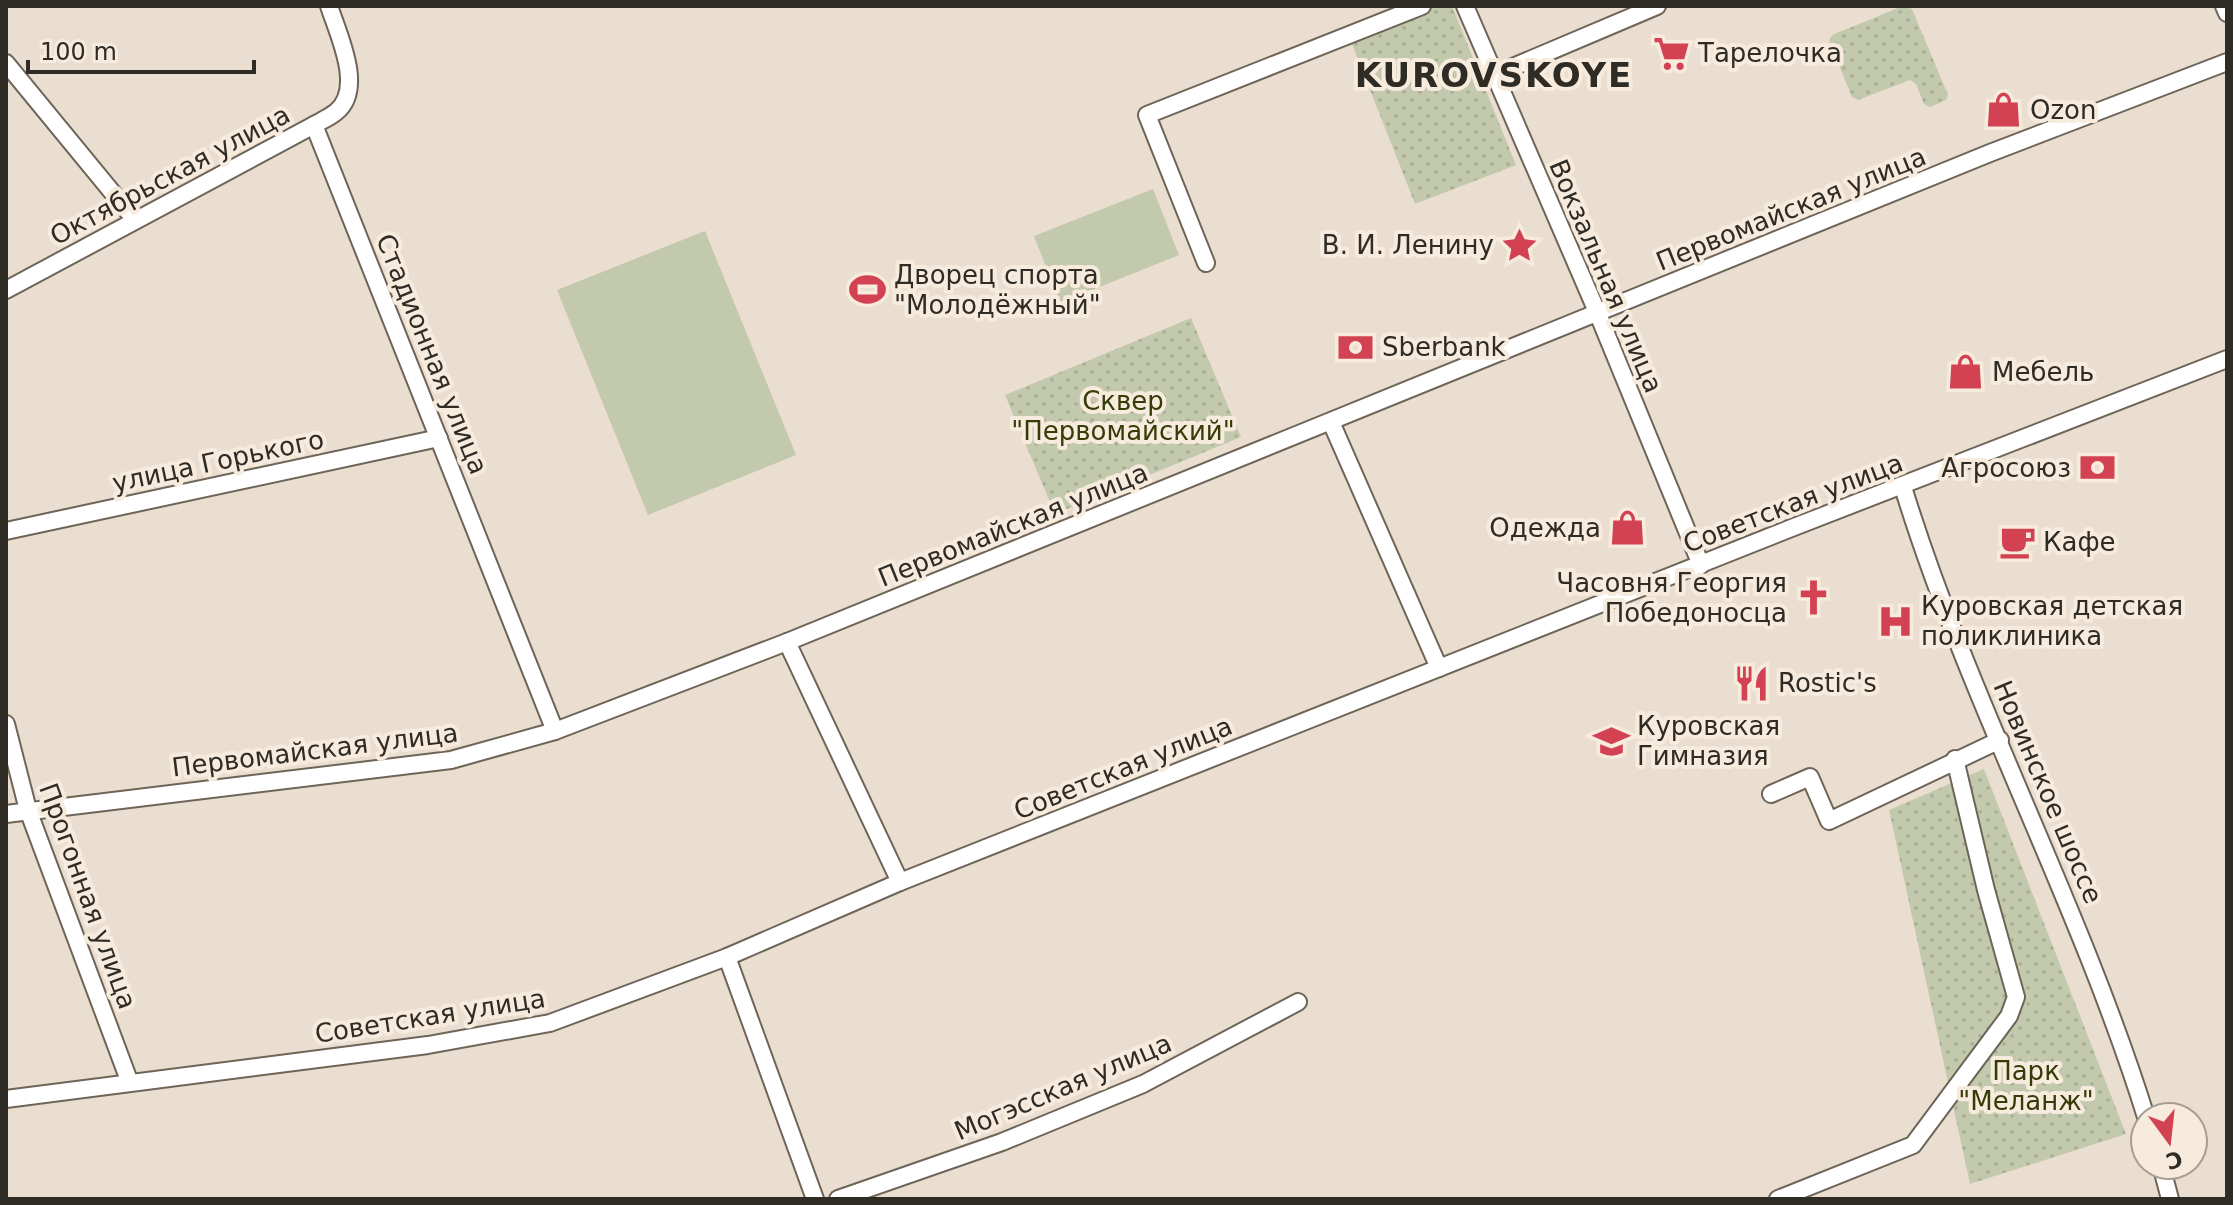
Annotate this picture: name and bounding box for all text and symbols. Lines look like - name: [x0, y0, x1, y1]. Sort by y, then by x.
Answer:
- scale bar: [28, 24, 254, 74]
- supermarket icon: Тарелочка: [1653, 34, 1691, 72]
- text: 100 m: [40, 38, 117, 66]
- place label: Тарелочка: [1697, 38, 1842, 68]
- district label: KUROVSKOYE: [1355, 55, 1633, 95]
- shop icon: Ozon: [1985, 91, 2023, 129]
- place label: Ozon: [2030, 95, 2097, 125]
- street label: Октябрьская улица: [45, 99, 295, 251]
- street label: Первомайская улица: [1652, 141, 1930, 277]
- street label: Вокзальная улица: [1543, 155, 1669, 397]
- place icon: В. И. Ленину: [1501, 226, 1539, 264]
- street label: Стадионная улица: [370, 230, 494, 478]
- place label: В. И. Ленину: [1322, 230, 1494, 260]
- place label: Дворец спорта "Молодёжный": [894, 260, 1101, 320]
- sports icon: Дворец спорта "Молодёжный": [849, 271, 887, 309]
- bank icon: Sberbank: [1337, 328, 1375, 366]
- place label: Sberbank: [1382, 332, 1506, 362]
- shop icon: Мебель: [1947, 353, 1985, 391]
- place label: Мебель: [1992, 357, 2094, 387]
- park label: Сквер "Первомайский": [1011, 386, 1235, 446]
- street label: улица Горького: [109, 424, 327, 498]
- street label: Советская улица: [1679, 447, 1907, 559]
- bank icon: Агросоюз: [2078, 449, 2116, 487]
- place label: Агросоюз: [1941, 453, 2071, 483]
- street label: Первомайская улица: [874, 457, 1152, 593]
- shop icon: Одежда: [1608, 509, 1646, 547]
- place label: Одежда: [1489, 513, 1601, 543]
- cafe icon: Кафе: [1998, 523, 2036, 561]
- place label: Кафе: [2043, 527, 2116, 557]
- place label: Часовня Георгия Победоносца: [1556, 568, 1787, 628]
- church icon: Часовня Георгия Победоносца: [1794, 579, 1832, 617]
- place label: Куровская детская поликлиника: [1921, 591, 2183, 651]
- hospital icon: Куровская детская поликлиника: [1876, 602, 1914, 640]
- restaurant icon: Rostic's: [1733, 664, 1771, 702]
- place label: Rostic's: [1778, 668, 1877, 698]
- street label: Новинское шоссе: [1987, 676, 2109, 908]
- street label: Советская улица: [1009, 710, 1237, 826]
- place label: Куровская Гимназия: [1637, 711, 1780, 771]
- street label: Первомайская улица: [170, 718, 460, 782]
- school or university icon: Куровская Гимназия: [1592, 722, 1630, 760]
- street label: Прогонная улица: [33, 779, 143, 1013]
- street label: Советская улица: [313, 983, 547, 1049]
- street label: Могэсская улица: [950, 1028, 1176, 1146]
- park label: Парк "Меланж": [1958, 1056, 2094, 1116]
- north arrow: [2129, 1101, 2209, 1181]
- text: С: [2163, 1146, 2185, 1174]

